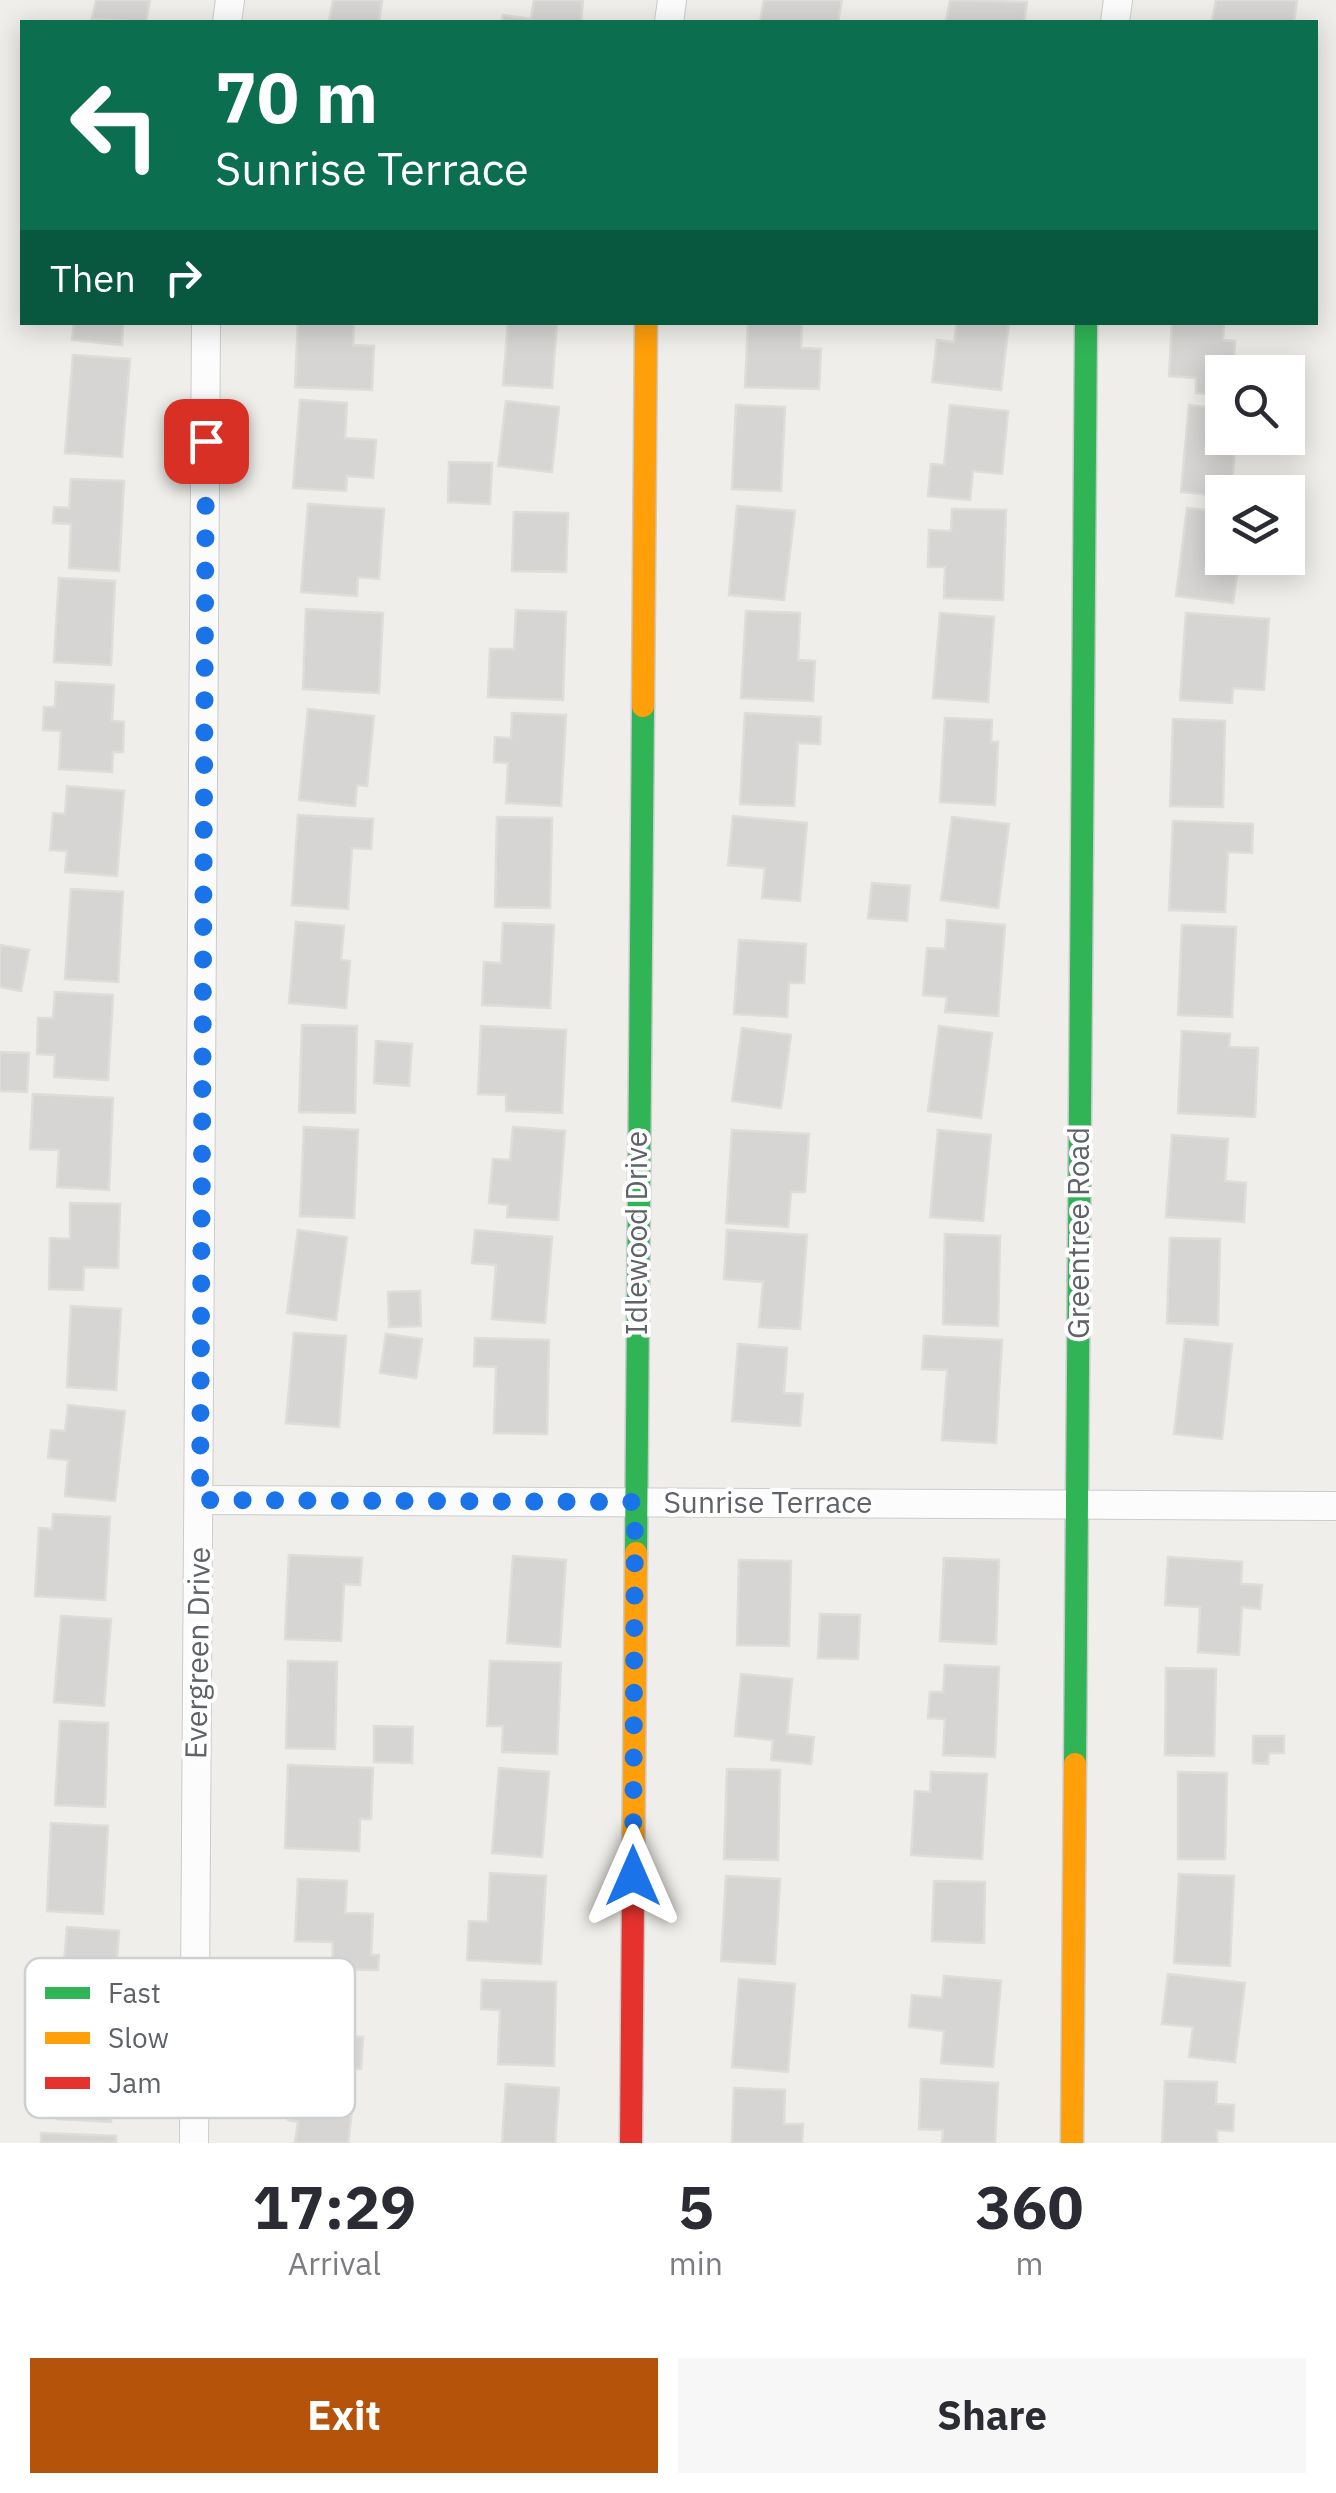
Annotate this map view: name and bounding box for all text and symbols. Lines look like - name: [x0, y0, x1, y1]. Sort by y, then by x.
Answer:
- text: 70 m: [215, 51, 378, 142]
- icon: left: [50, 60, 180, 190]
- text: Sunrise Terrace: [215, 139, 529, 197]
- icon: right: [156, 250, 211, 305]
- text: Then: [50, 253, 136, 302]
- map controls: [1205, 355, 1305, 575]
- button: search: [1205, 355, 1305, 455]
- pin: [164, 399, 249, 484]
- icon: arrive: [179, 414, 234, 469]
- button: layers: [1205, 475, 1305, 575]
- street label: Greentree Road: [1058, 1127, 1097, 1339]
- street label: Idlewood Drive: [616, 1131, 655, 1335]
- street label: Sunrise Terrace: [663, 1482, 873, 1521]
- street label: Evergreen Drive: [175, 1547, 218, 1759]
- position arrow: [581, 1824, 685, 1928]
- legend: [25, 1958, 355, 2118]
- text: Fast: [108, 1974, 161, 2011]
- text: Slow: [108, 2019, 169, 2056]
- text: Jam: [108, 2064, 162, 2101]
- text: 17:29: [253, 2167, 416, 2246]
- text: 5: [678, 2167, 714, 2246]
- text: 360: [975, 2167, 1083, 2246]
- text: Arrival: [288, 2242, 381, 2284]
- text: min: [669, 2242, 723, 2284]
- text: m: [1016, 2242, 1043, 2284]
- button: Exit: [30, 2358, 658, 2473]
- button: Share: [678, 2358, 1306, 2473]

